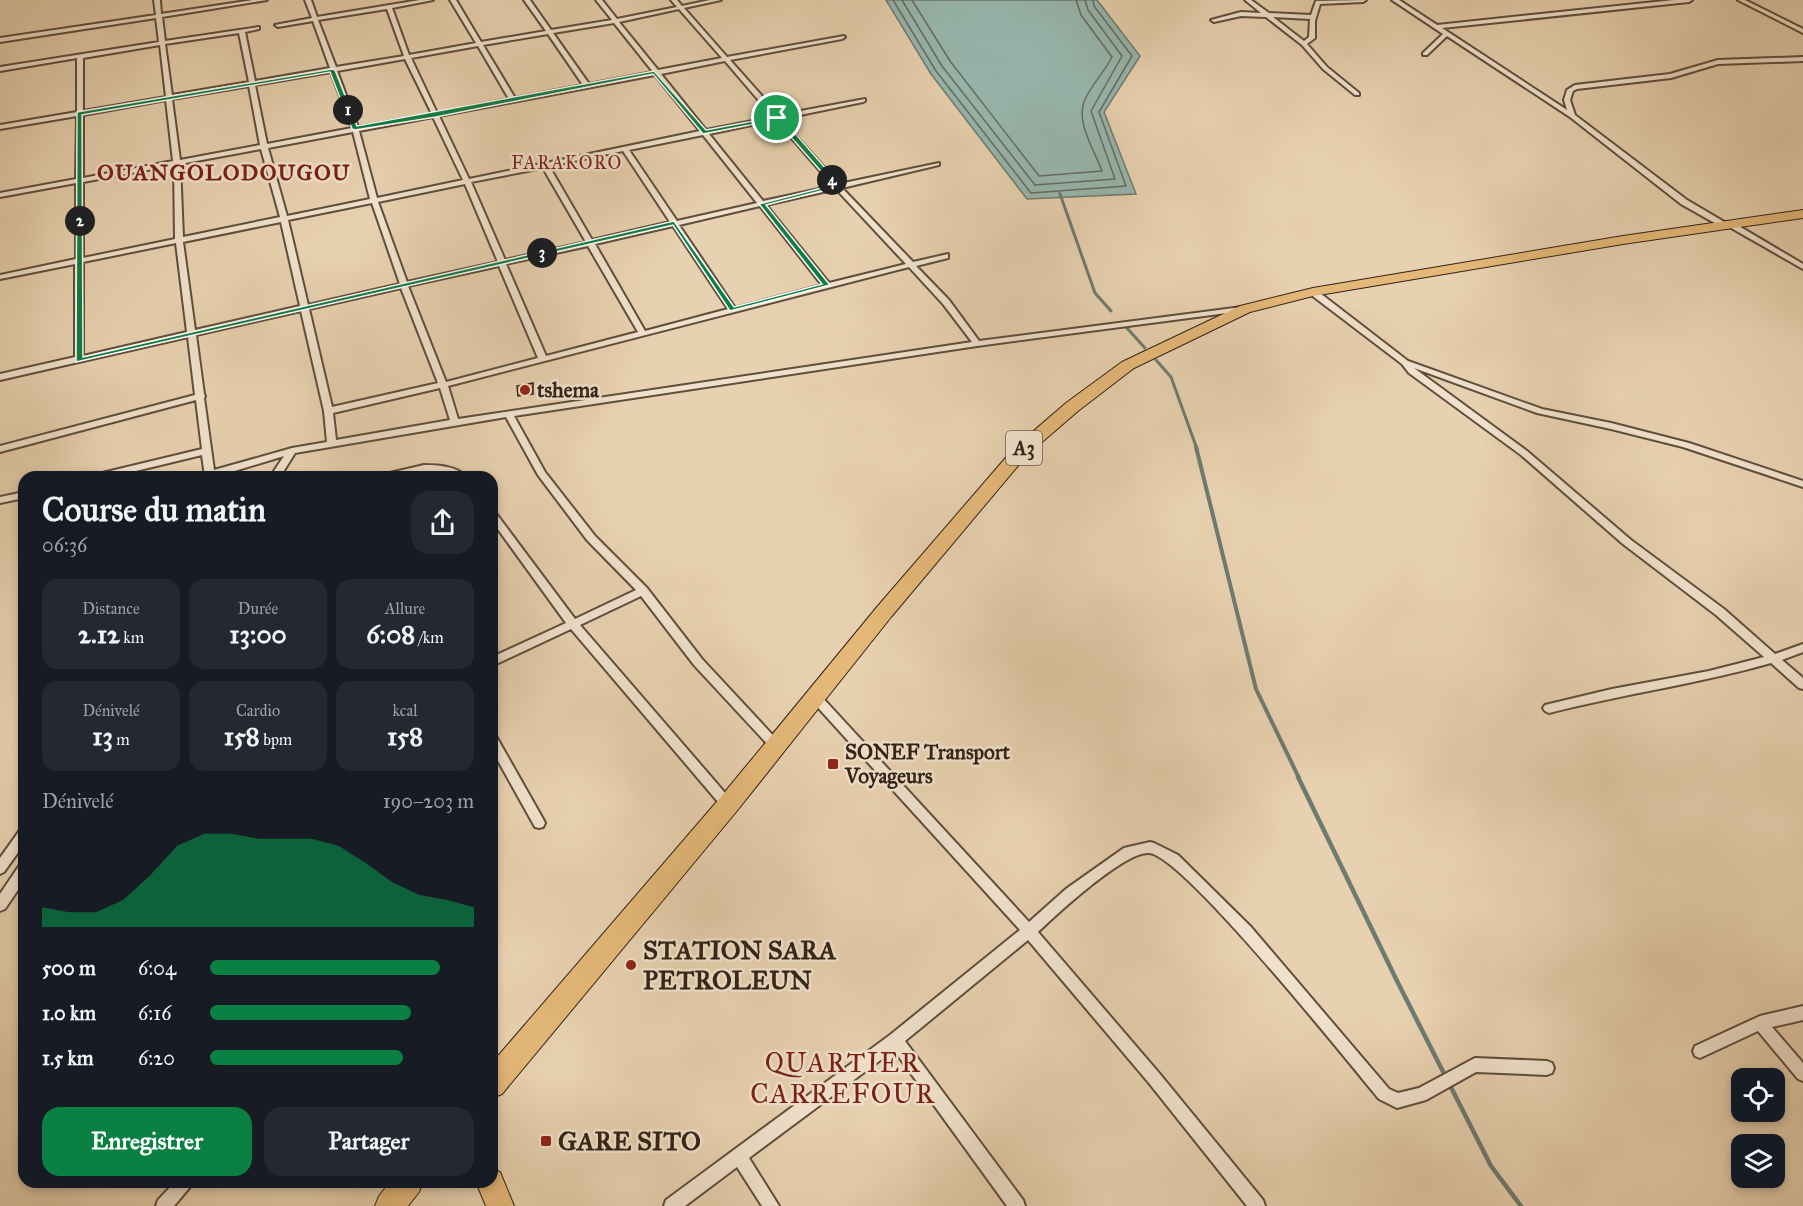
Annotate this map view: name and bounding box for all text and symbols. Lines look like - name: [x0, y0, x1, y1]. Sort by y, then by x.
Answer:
- pin: [751, 92, 802, 143]
- pin: 1: [333, 95, 363, 125]
- text: 1: [345, 100, 351, 119]
- icon: arrive: [760, 101, 793, 134]
- district label: FARAKORO: [511, 152, 623, 174]
- district label: OUANGOLODOUGOU: [97, 159, 351, 186]
- pin: 4: [817, 165, 847, 195]
- text: 4: [828, 170, 836, 189]
- pin: 2: [65, 206, 95, 236]
- text: 2: [76, 211, 84, 230]
- pin: 3: [527, 238, 557, 268]
- text: 3: [539, 243, 545, 262]
- place label: tshema: [536, 377, 600, 403]
- marker: tshema: [518, 383, 532, 397]
- road number: A3: [1006, 431, 1042, 465]
- text: Course du matin: [42, 490, 266, 530]
- button: share: [411, 491, 474, 554]
- text: 06:36: [42, 533, 87, 557]
- text: Distance: [82, 599, 140, 618]
- text: Durée: [238, 599, 278, 618]
- text: Allure: [385, 599, 425, 618]
- text: 2.12: [78, 618, 120, 650]
- text: 13:00: [229, 618, 287, 650]
- text: 6:08: [366, 618, 415, 650]
- text: km: [120, 628, 144, 647]
- text: /km: [415, 628, 444, 647]
- text: Dénivelé: [82, 701, 140, 720]
- text: Cardio: [236, 701, 280, 720]
- text: kcal: [392, 701, 418, 720]
- text: 13: [92, 720, 113, 752]
- text: 158: [224, 720, 260, 752]
- text: 158: [387, 720, 423, 752]
- text: m: [113, 730, 130, 749]
- text: bpm: [260, 730, 292, 749]
- place label: SONEF Transport Voyageurs: [844, 739, 1011, 789]
- marker: SONEF Transport Voyageurs: [826, 757, 840, 771]
- text: Dénivelé: [42, 789, 114, 813]
- text: 190–203 m: [383, 789, 474, 813]
- place label: STATION SARA PETROLEUN: [643, 934, 837, 996]
- text: 500 m: [42, 956, 96, 980]
- text: 6:04: [138, 956, 176, 980]
- marker: STATION SARA PETROLEUN: [624, 958, 638, 972]
- text: 1.0 km: [42, 1001, 96, 1025]
- text: 6:16: [138, 1001, 171, 1025]
- text: 1.5 km: [42, 1046, 93, 1070]
- text: 6:20: [138, 1046, 175, 1070]
- district label: QUARTIER CARREFOUR: [750, 1046, 936, 1110]
- map controls: [1731, 1068, 1785, 1188]
- button: locate: [1731, 1068, 1785, 1122]
- button: Enregistrer: [42, 1107, 252, 1176]
- button: Partager: [264, 1107, 474, 1176]
- place label: GARE SITO: [558, 1125, 701, 1157]
- marker: GARE SITO: [539, 1134, 553, 1148]
- button: layers: [1731, 1134, 1785, 1188]

